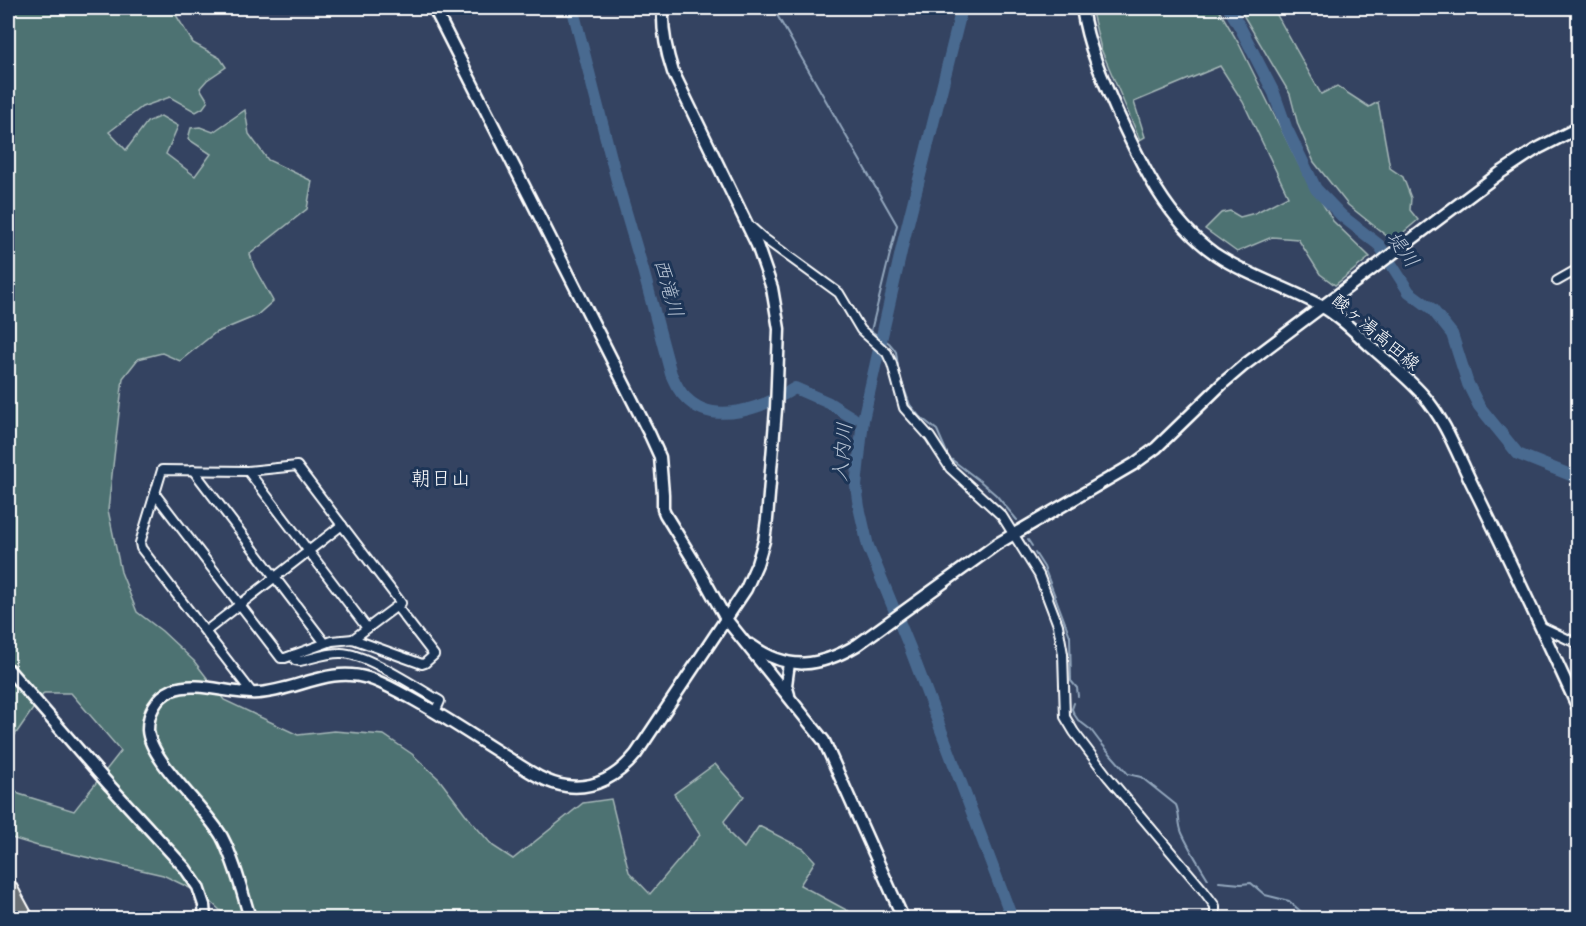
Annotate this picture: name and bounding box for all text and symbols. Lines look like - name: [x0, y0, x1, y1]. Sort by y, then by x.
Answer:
- water label: 堤川: [1379, 228, 1422, 274]
- water label: 西滝川: [646, 256, 687, 321]
- street label: 酸ヶ湯高田線: [1326, 290, 1423, 377]
- water label: 入内川: [830, 421, 860, 483]
- district label: 朝日山: [411, 469, 471, 493]

